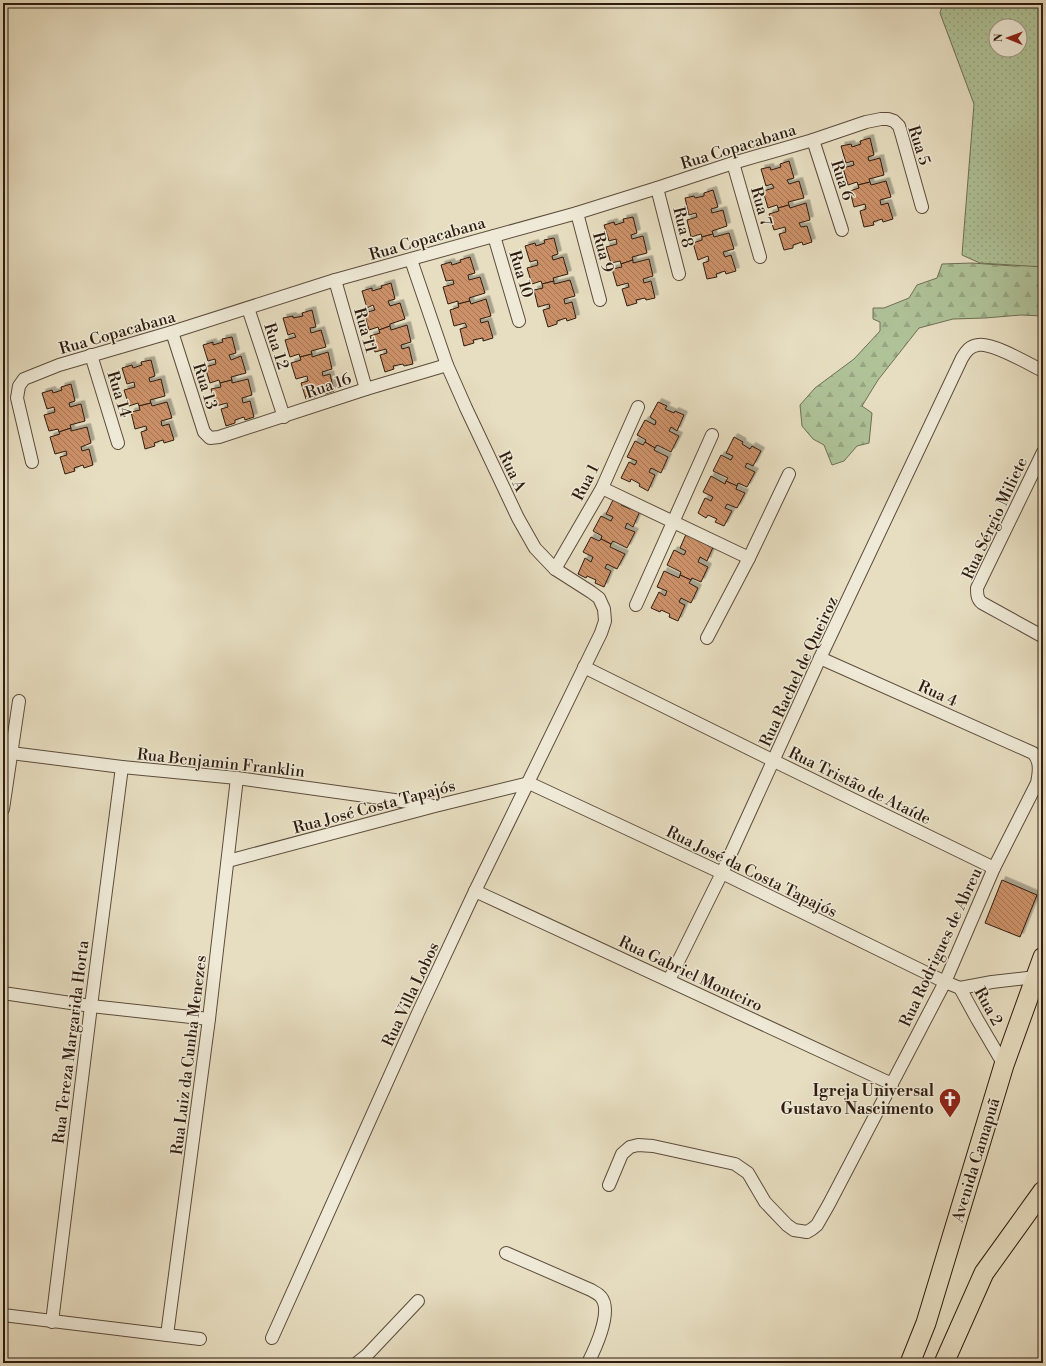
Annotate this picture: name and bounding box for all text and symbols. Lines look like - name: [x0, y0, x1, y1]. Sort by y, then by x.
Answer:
- north arrow: [988, 18, 1028, 58]
- text: N: [992, 33, 1006, 42]
- street label: Rua Copacabana: [678, 120, 799, 174]
- street label: Rua 5: [903, 123, 935, 168]
- street label: Rua 6: [826, 158, 858, 203]
- street label: Rua 7: [746, 184, 776, 228]
- street label: Rua 8: [668, 205, 698, 250]
- street label: Rua Copacabana: [367, 213, 489, 265]
- street label: Rua 9: [588, 230, 618, 275]
- street label: Rua 10: [504, 248, 538, 300]
- street label: Rua 11: [349, 305, 381, 355]
- street label: Rua Copacabana: [57, 307, 179, 359]
- street label: Rua 12: [259, 320, 293, 372]
- street label: Rua 13: [188, 361, 222, 412]
- street label: Rua 14: [103, 369, 136, 420]
- street label: Rua 16: [303, 369, 354, 403]
- street label: Rua A: [494, 448, 531, 496]
- street label: Rua Sérgio Miliete: [958, 454, 1032, 583]
- street label: Rua 1: [568, 461, 604, 504]
- street label: Rua Rachel de Queiroz: [755, 593, 843, 750]
- street label: Rua 4: [915, 676, 961, 712]
- street label: Rua Tristão de Ataíde: [785, 743, 934, 829]
- street label: Rua Benjamin Franklin: [136, 744, 306, 782]
- street label: Rua José Costa Tapajós: [291, 776, 458, 838]
- street label: Rua José da Costa Tapajós: [663, 822, 840, 922]
- street label: Rua Rodrigues de Abreu: [895, 865, 987, 1030]
- street label: Rua Gabriel Monteiro: [615, 932, 766, 1016]
- street label: Rua Tereza Margarida Horta: [49, 938, 94, 1145]
- street label: Rua Villa Lobos: [378, 939, 444, 1050]
- street label: Rua Luiz da Cunha Menezes: [167, 954, 211, 1156]
- street label: Rua 2: [970, 984, 1007, 1029]
- place label: Igreja Universal Gustavo Nascimento: [781, 1081, 935, 1119]
- church icon: Igreja Universal Gustavo Nascimento: [937, 1086, 963, 1119]
- street label: Avenida Camapuã: [947, 1095, 1005, 1226]

